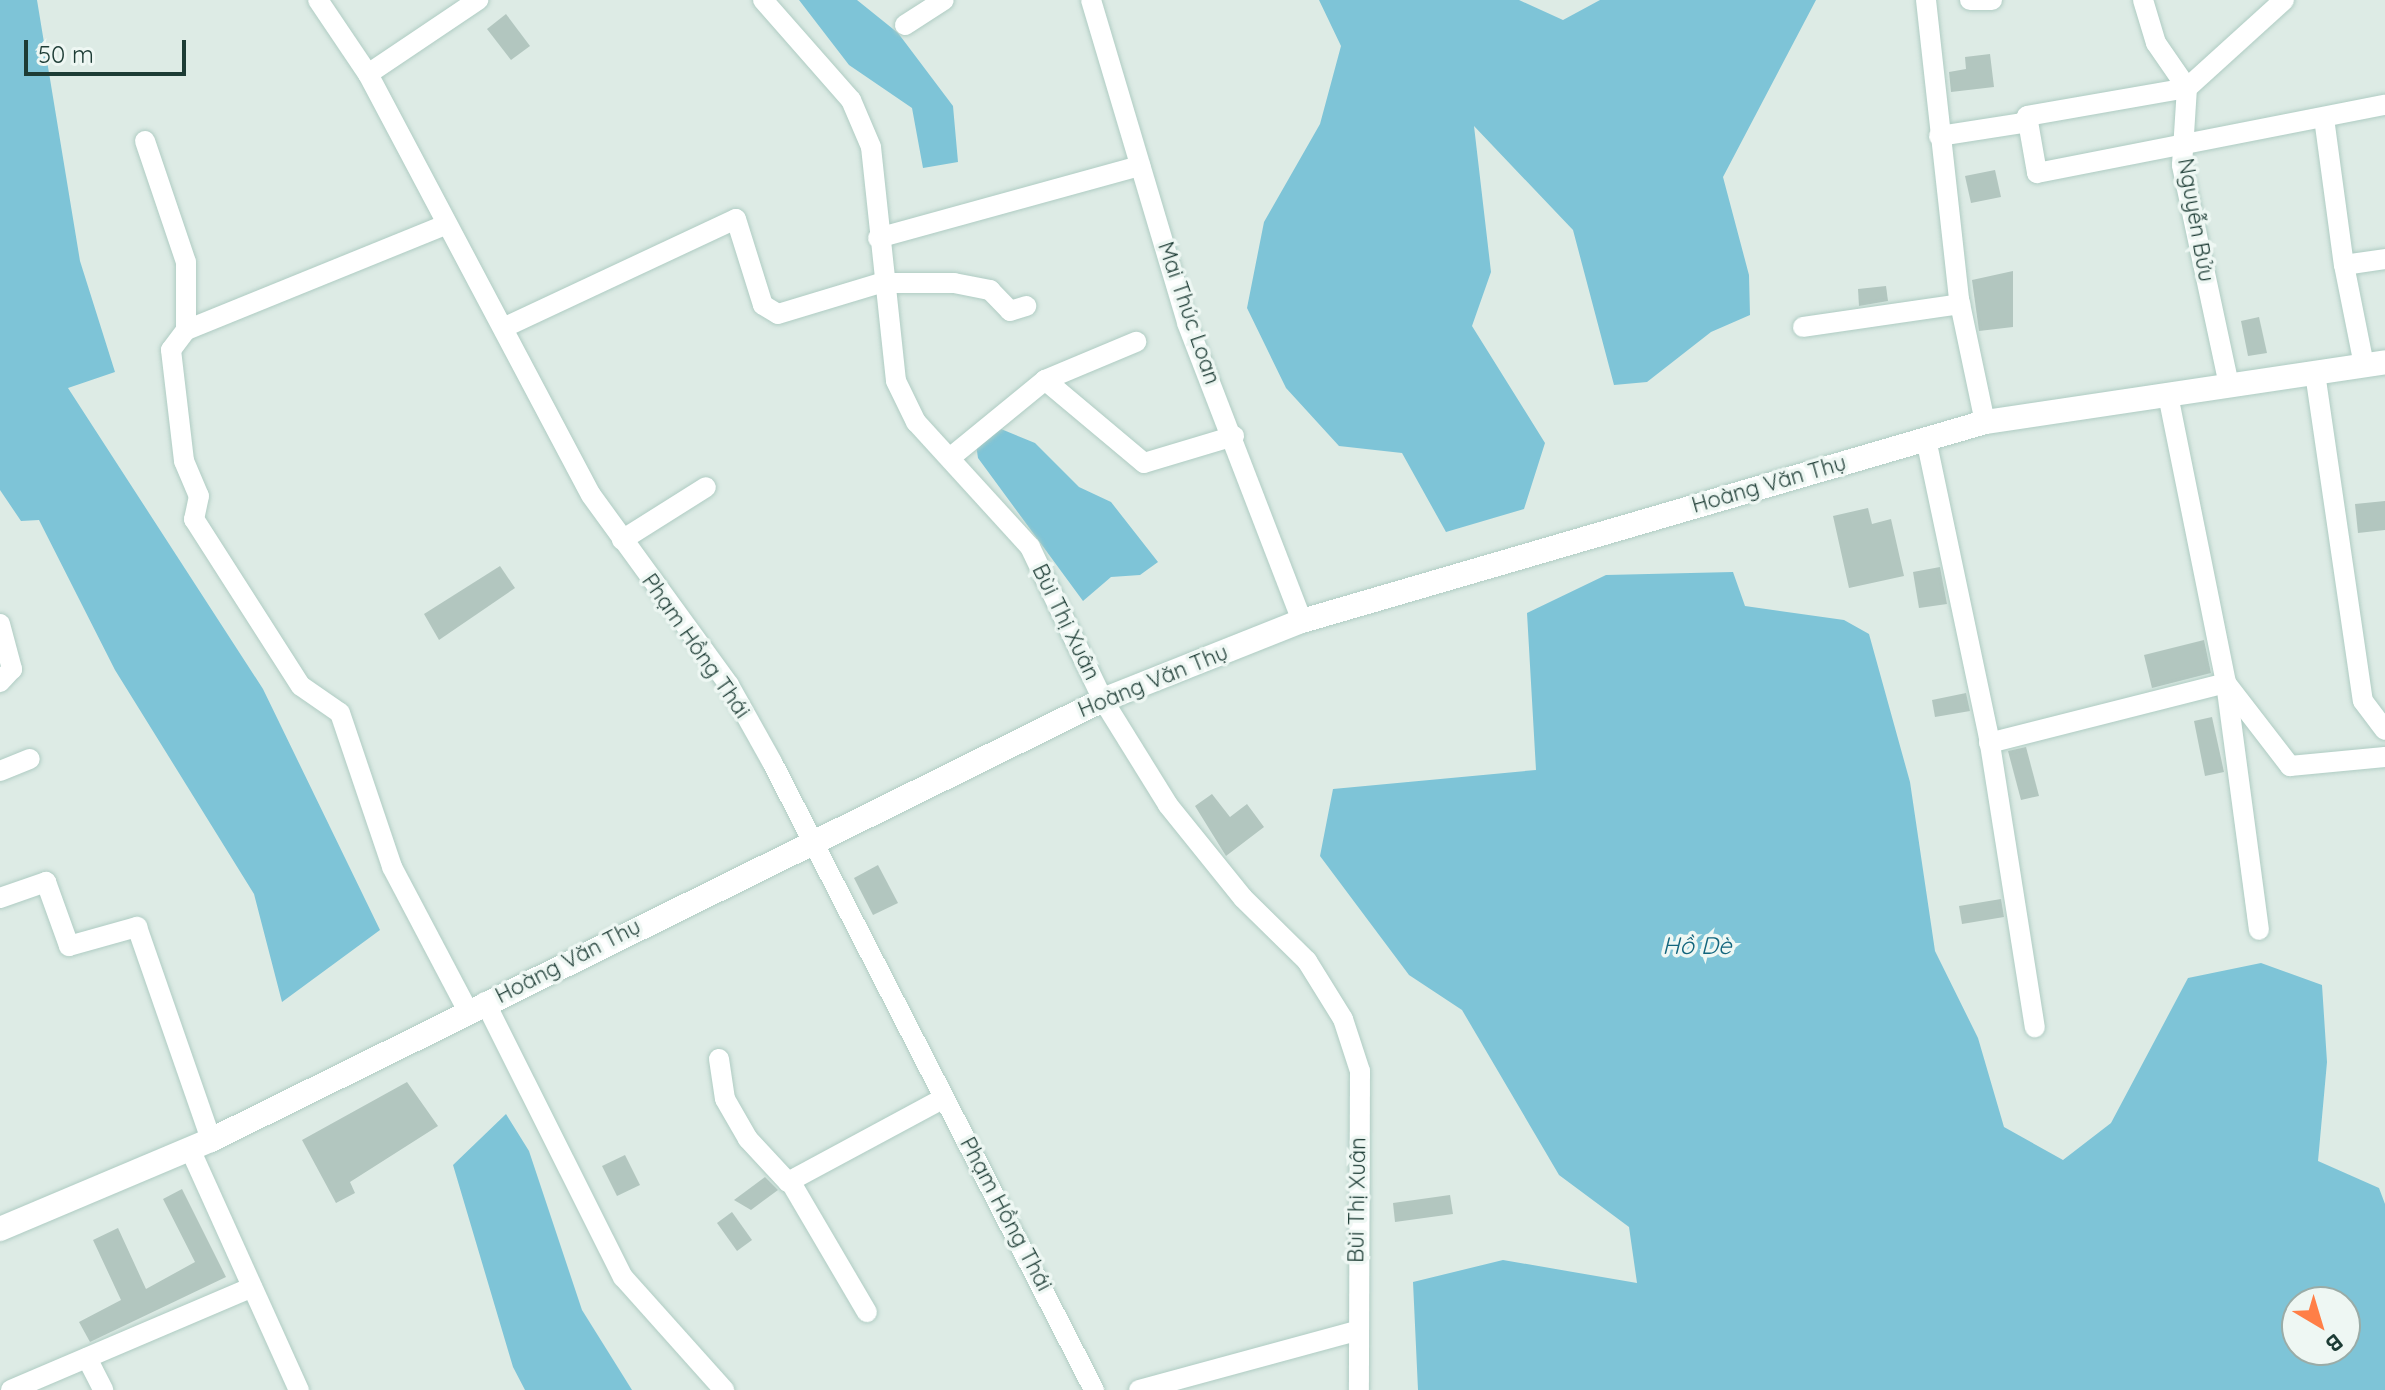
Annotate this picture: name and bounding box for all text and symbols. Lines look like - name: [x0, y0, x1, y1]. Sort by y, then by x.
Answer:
- scale bar: [28, 24, 190, 74]
- text: 50 m: [38, 39, 94, 69]
- street label: Nguyễn Bửu: [2172, 156, 2220, 284]
- street label: Mai Thúc Loan: [1152, 238, 1226, 388]
- street label: Hoàng Văn Thụ: [1689, 449, 1849, 519]
- street label: Bùi Thị Xuân: [1027, 560, 1105, 684]
- street label: Phạm Hồng Thái: [636, 569, 756, 723]
- street label: Hoàng Văn Thụ: [1074, 639, 1232, 723]
- street label: Hoàng Văn Thụ: [491, 913, 645, 1009]
- water label: Hồ Dè: [1662, 932, 1732, 960]
- street label: Phạm Hồng Thái: [954, 1133, 1058, 1295]
- street label: Bùi Thị Xuân: [1343, 1137, 1371, 1263]
- north arrow: [2281, 1286, 2361, 1366]
- text: B: [2320, 1328, 2349, 1359]

